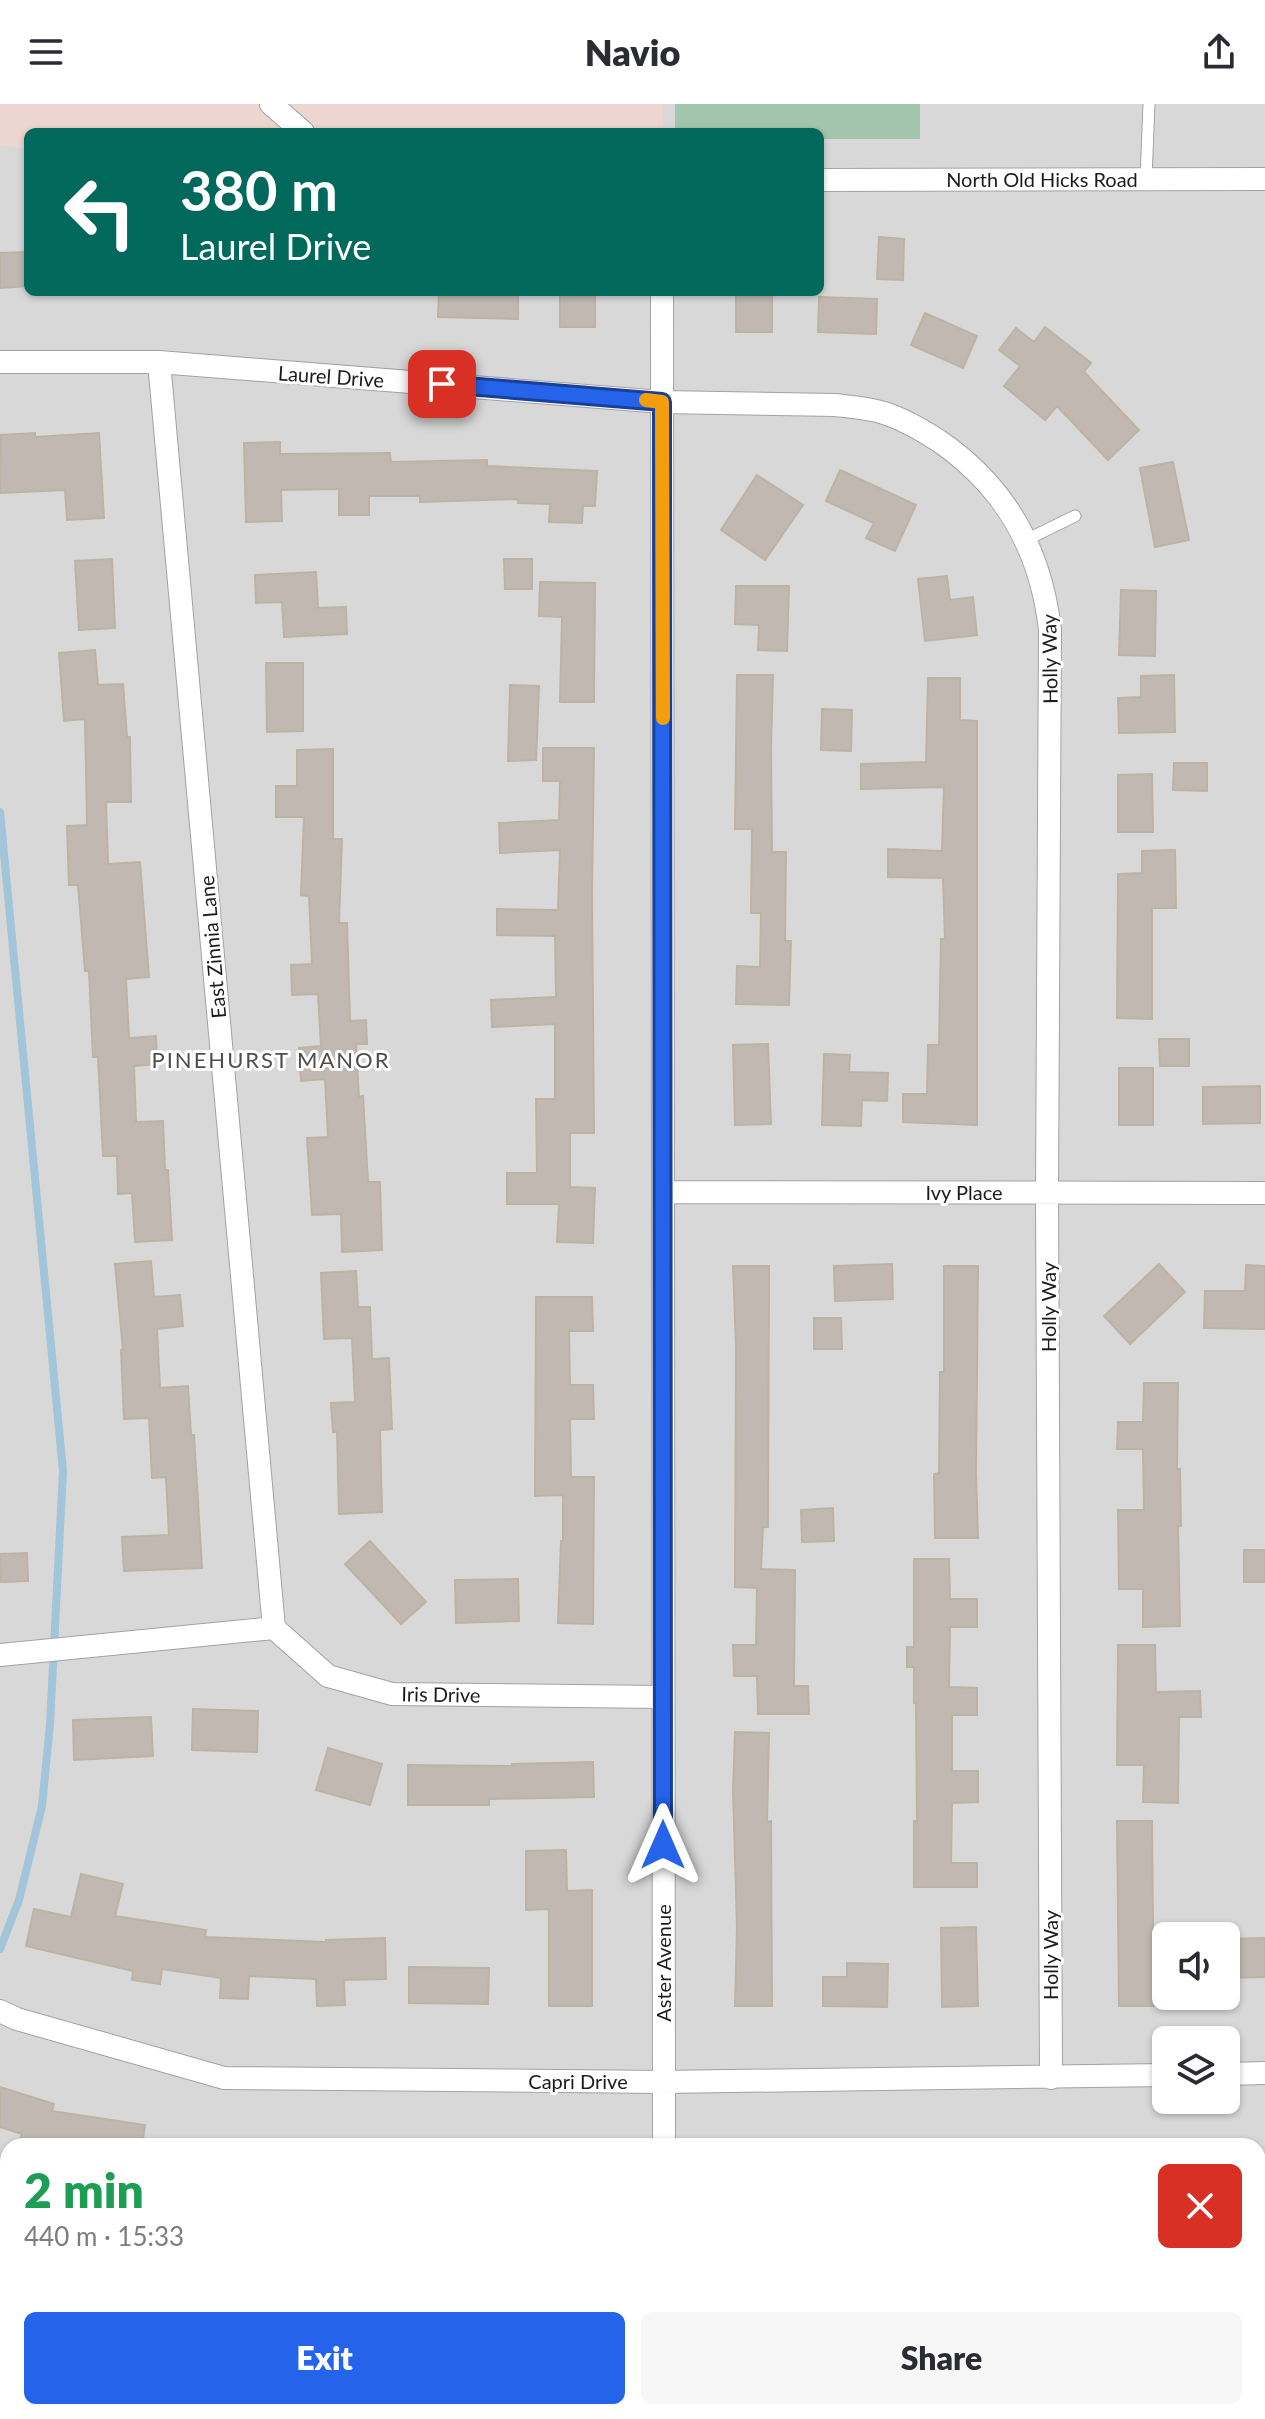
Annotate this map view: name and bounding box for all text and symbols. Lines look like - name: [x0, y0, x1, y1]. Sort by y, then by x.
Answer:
- icon: menu: [24, 30, 68, 74]
- text: Navio: [585, 30, 680, 74]
- icon: share: [1197, 30, 1241, 74]
- text: 380 m: [180, 156, 338, 223]
- icon: left: [48, 160, 152, 264]
- street label: North Old Hicks Road: [946, 167, 1138, 191]
- text: Laurel Drive: [180, 224, 371, 268]
- pin: [408, 350, 476, 418]
- street label: Laurel Drive: [277, 360, 385, 392]
- icon: arrive: [420, 362, 464, 406]
- street label: Holly Way: [1036, 613, 1062, 704]
- street label: East Zinnia Lane: [194, 875, 230, 1019]
- district label: PINEHURST MANOR: [151, 1046, 391, 1073]
- street label: Ivy Place: [925, 1180, 1003, 1204]
- street label: Holly Way: [1036, 1261, 1060, 1352]
- street label: Iris Drive: [401, 1681, 481, 1707]
- position arrow: [621, 1803, 705, 1887]
- street label: Aster Avenue: [651, 1904, 675, 2022]
- street label: Holly Way: [1038, 1909, 1062, 2000]
- map controls: [1152, 1922, 1240, 2114]
- button: sound: [1152, 1922, 1240, 2010]
- button: layers: [1152, 2026, 1240, 2114]
- street label: Capri Drive: [528, 2069, 628, 2093]
- text: 2 min: [24, 2161, 144, 2218]
- button: close: [1158, 2164, 1242, 2248]
- text: 440 m · 15:33: [24, 2220, 184, 2252]
- button: Exit: [24, 2312, 625, 2404]
- button: Share: [641, 2312, 1242, 2404]

